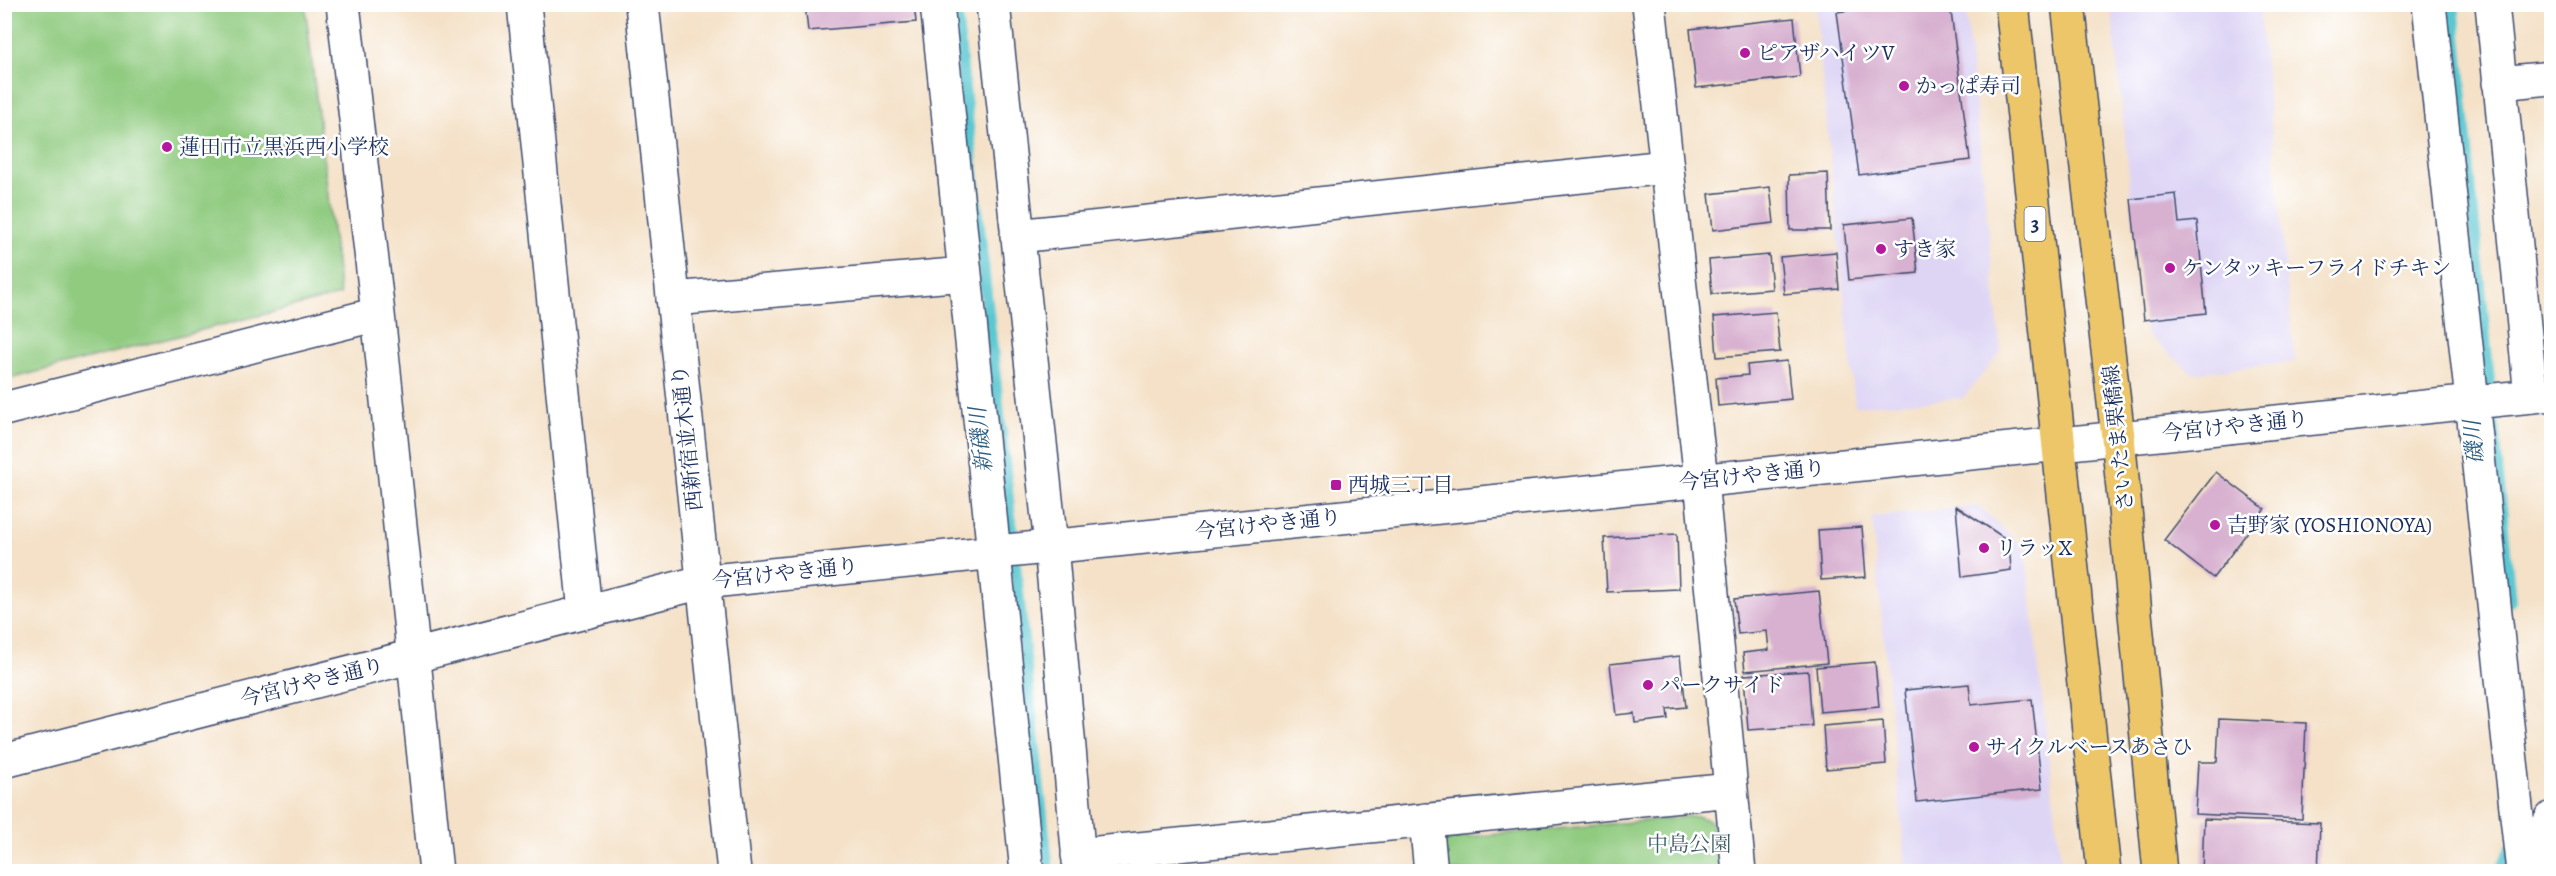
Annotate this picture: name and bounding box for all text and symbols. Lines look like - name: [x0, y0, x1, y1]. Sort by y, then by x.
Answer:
- place label: ピアザハイツV: [1757, 39, 1895, 67]
- marker: ピアザハイツV: [1738, 46, 1752, 60]
- place label: かっぱ寿司: [1916, 72, 2021, 100]
- marker: かっぱ寿司: [1897, 79, 1911, 93]
- place label: 蓮田市立黒浜西小学校: [179, 133, 389, 161]
- marker: 蓮田市立黒浜西小学校: [160, 140, 174, 154]
- road number: 3: [2024, 207, 2046, 241]
- place label: すき家: [1893, 235, 1956, 263]
- marker: すき家: [1874, 242, 1888, 256]
- place label: ケンタッキーフライドチキン: [2182, 254, 2451, 282]
- marker: ケンタッキーフライドチキン: [2163, 261, 2177, 275]
- street label: 西新宿並木通り: [665, 363, 709, 513]
- street label: さいたま栗橋線: [2096, 363, 2140, 513]
- water label: 新磯川: [962, 404, 999, 474]
- street label: 今宮けやき通り: [2160, 404, 2310, 448]
- water label: 磯川: [2457, 417, 2491, 465]
- street label: 今宮けやき通り: [1677, 453, 1827, 497]
- place label: 西城三丁目: [1348, 471, 1453, 499]
- marker: 西城三丁目: [1329, 478, 1343, 492]
- street label: 今宮けやき通り: [1193, 502, 1343, 546]
- place label: 吉野家 (YOSHIONOYA): [2227, 511, 2432, 539]
- marker: 吉野家 (YOSHIONOYA): [2208, 518, 2222, 532]
- place label: リラッX: [1996, 534, 2073, 562]
- marker: リラッX: [1977, 541, 1991, 555]
- street label: 今宮けやき通り: [710, 551, 860, 595]
- street label: 今宮けやき通り: [237, 651, 387, 713]
- place label: パークサイド: [1660, 671, 1785, 699]
- marker: パークサイド: [1641, 678, 1655, 692]
- place label: サイクルベースあさひ: [1986, 733, 2192, 761]
- marker: サイクルベースあさひ: [1967, 740, 1981, 754]
- park label: 中島公園: [1647, 830, 1731, 858]

